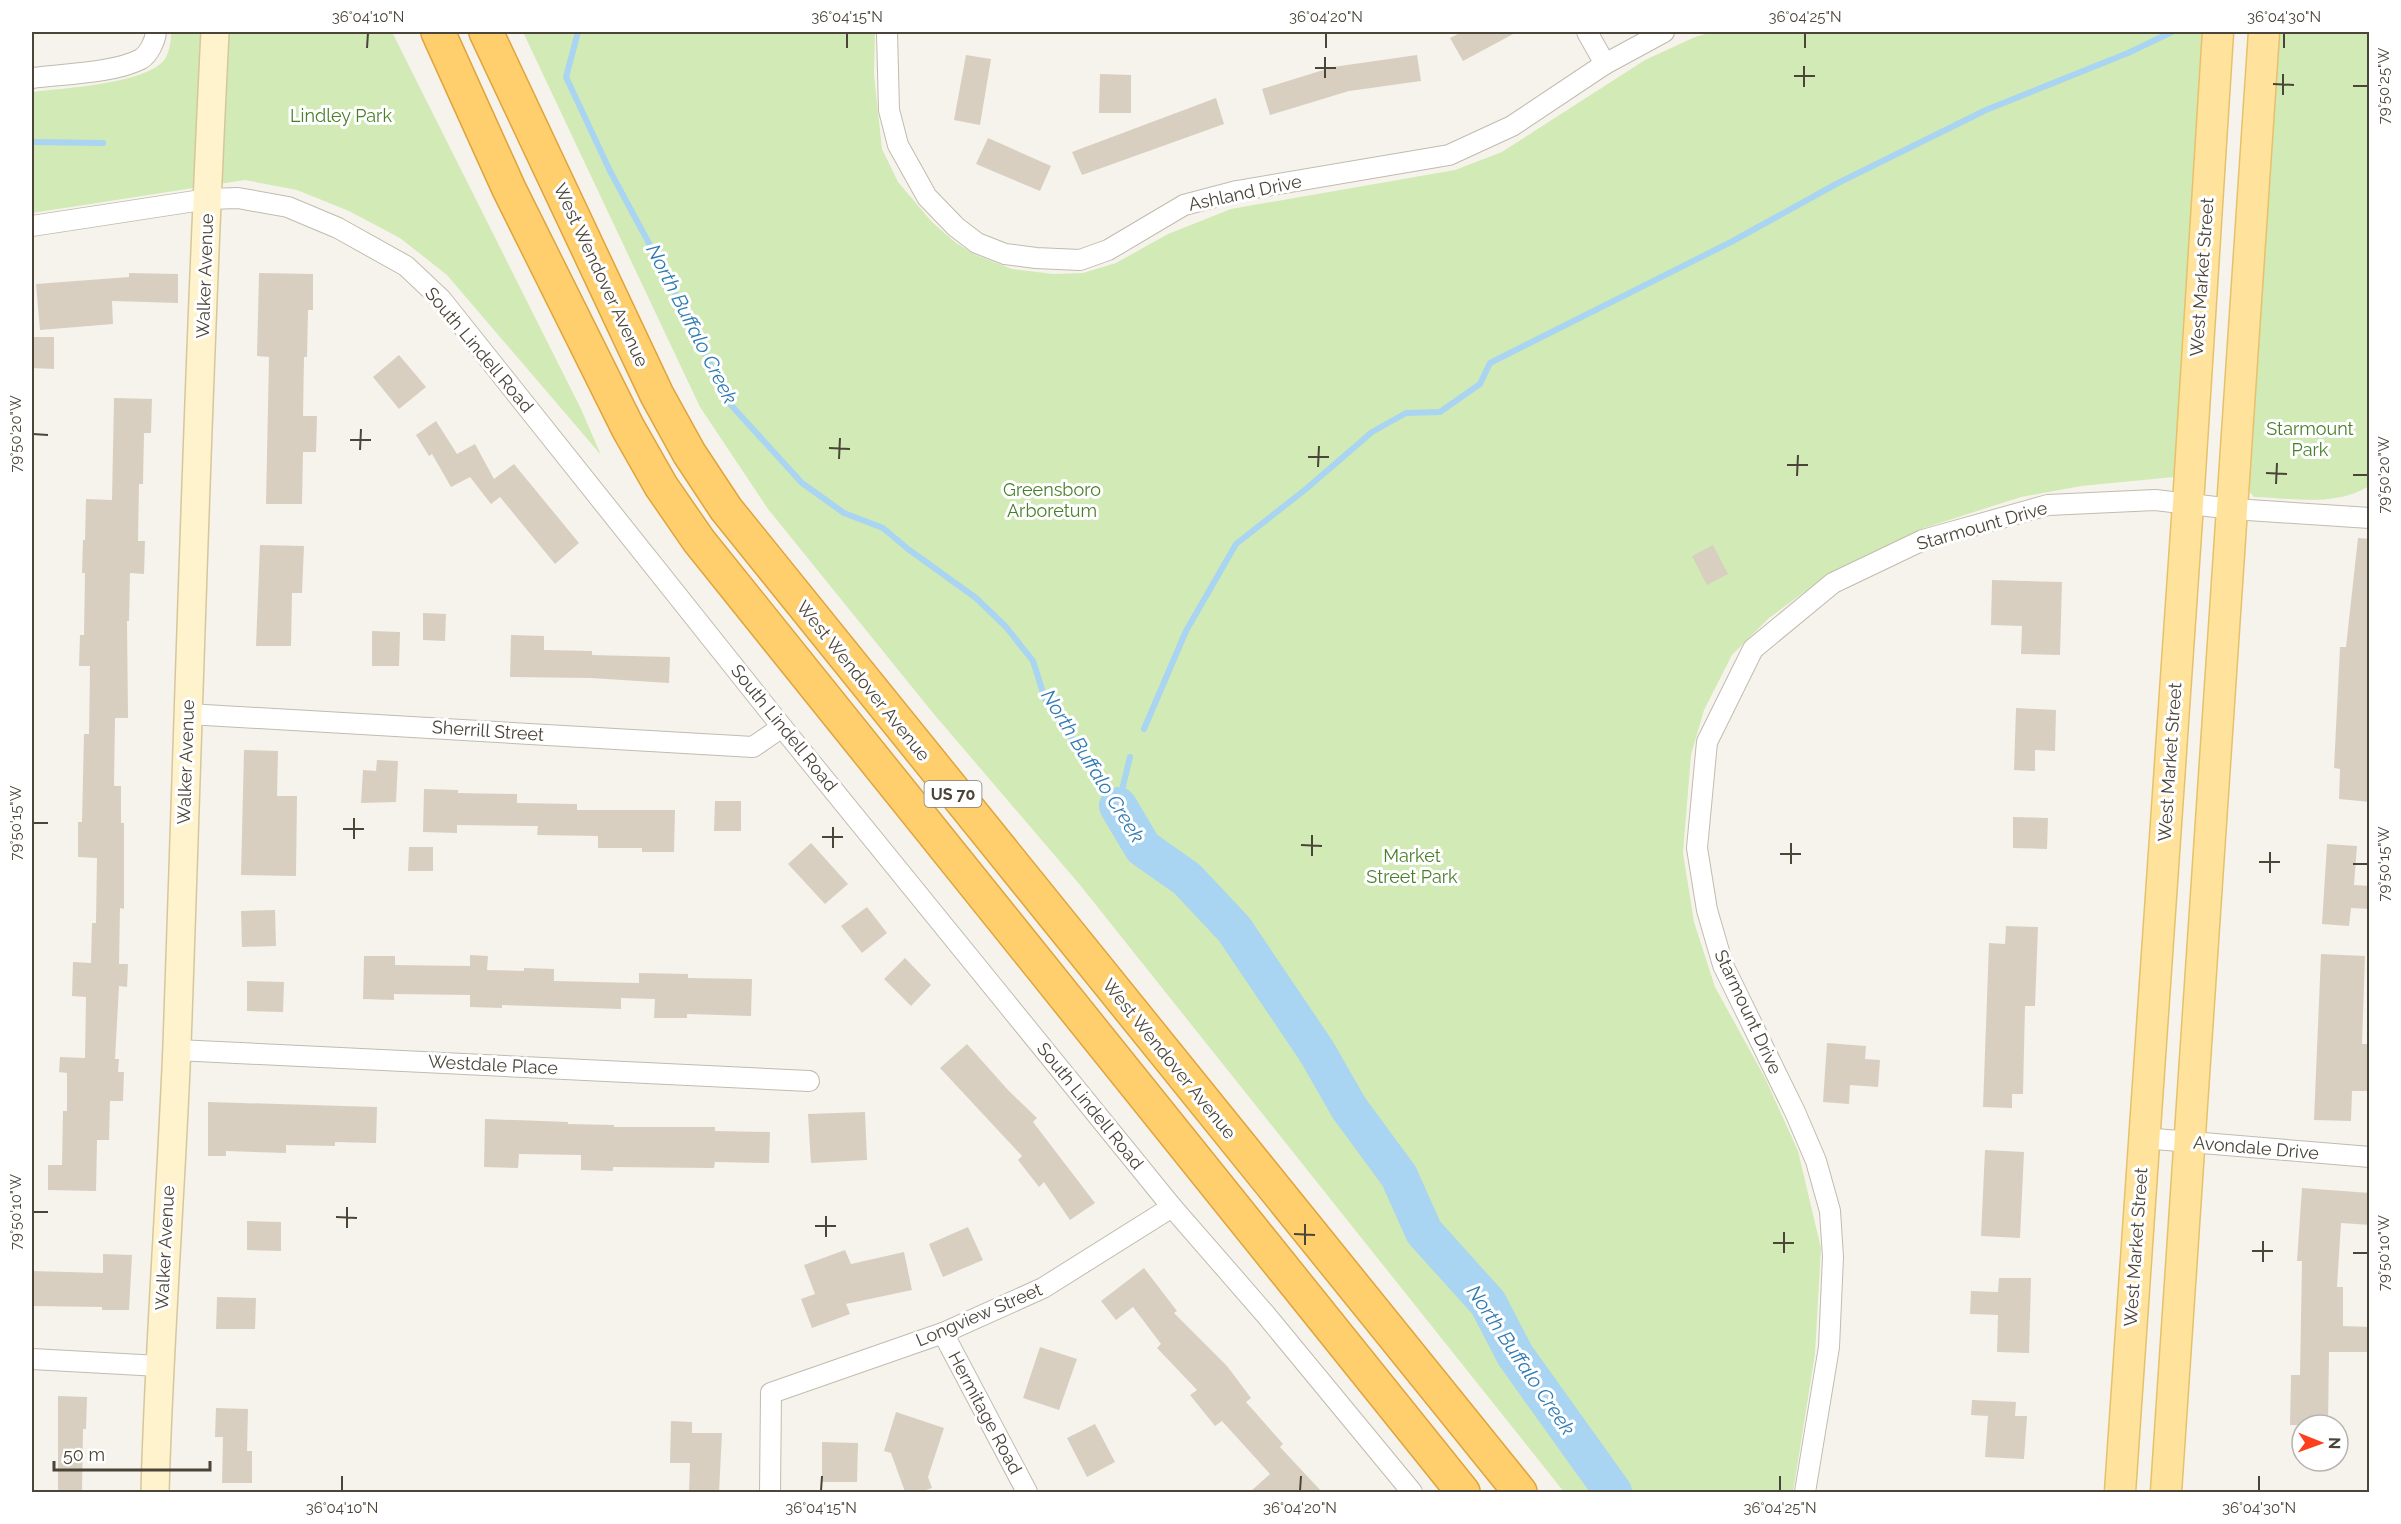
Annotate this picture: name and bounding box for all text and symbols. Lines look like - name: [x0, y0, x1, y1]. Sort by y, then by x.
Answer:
- text: 36°04'10"N: [332, 8, 404, 26]
- text: 36°04'15"N: [811, 8, 883, 26]
- text: 36°04'20"N: [1289, 8, 1363, 26]
- text: 36°04'25"N: [1769, 8, 1841, 26]
- text: 36°04'30"N: [2247, 8, 2321, 26]
- text: 79°50'25"W: [2375, 48, 2393, 124]
- park label: Lindley Park: [290, 105, 392, 126]
- street label: Ashland Drive: [1186, 170, 1304, 215]
- street label: West Wendover Avenue: [550, 180, 653, 370]
- street label: West Market Street: [2185, 197, 2218, 357]
- street label: Walker Avenue: [192, 213, 217, 339]
- water label: North Buffalo Creek: [641, 240, 743, 408]
- street label: South Lindell Road: [421, 283, 538, 417]
- text: 79°50'20"W: [7, 395, 25, 473]
- park label: Starmount Park: [2266, 418, 2354, 460]
- text: 79°50'20"W: [2375, 436, 2393, 514]
- park label: Greensboro Arboretum: [1003, 479, 1101, 521]
- street label: Starmount Drive: [1914, 497, 2050, 554]
- street label: West Wendover Avenue: [792, 596, 935, 765]
- street label: South Lindell Road: [727, 660, 842, 795]
- street label: West Market Street: [2153, 682, 2186, 842]
- water label: North Buffalo Creek: [1036, 685, 1150, 847]
- street label: Walker Avenue: [173, 699, 198, 825]
- street label: Sherrill Street: [431, 716, 545, 745]
- road number: US 70: [924, 781, 982, 807]
- text: 79°50'15"W: [7, 785, 25, 860]
- text: 79°50'15"W: [2375, 826, 2393, 901]
- park label: Market Street Park: [1366, 845, 1458, 887]
- street label: Starmount Drive: [1710, 946, 1787, 1078]
- street label: West Wendover Avenue: [1098, 974, 1241, 1143]
- street label: South Lindell Road: [1033, 1038, 1148, 1173]
- street label: Westdale Place: [428, 1051, 559, 1078]
- street label: Avondale Drive: [2192, 1132, 2320, 1163]
- street label: West Market Street: [2119, 1167, 2152, 1327]
- text: 79°50'10"W: [7, 1174, 25, 1250]
- street label: Walker Avenue: [151, 1184, 178, 1311]
- text: 79°50'10"W: [2375, 1215, 2393, 1291]
- street label: Longview Street: [913, 1278, 1045, 1351]
- water label: North Buffalo Creek: [1462, 1280, 1580, 1440]
- street label: Hermitage Road: [944, 1348, 1027, 1478]
- north arrow: [2290, 1413, 2350, 1473]
- scale bar: [54, 1434, 210, 1472]
- text: N: [2325, 1437, 2344, 1450]
- text: 50 m: [63, 1444, 105, 1465]
- text: 36°04'10"N: [306, 1499, 378, 1517]
- text: 36°04'15"N: [785, 1499, 857, 1517]
- text: 36°04'20"N: [1263, 1499, 1337, 1517]
- text: 36°04'25"N: [1744, 1499, 1816, 1517]
- text: 36°04'30"N: [2222, 1499, 2296, 1517]

